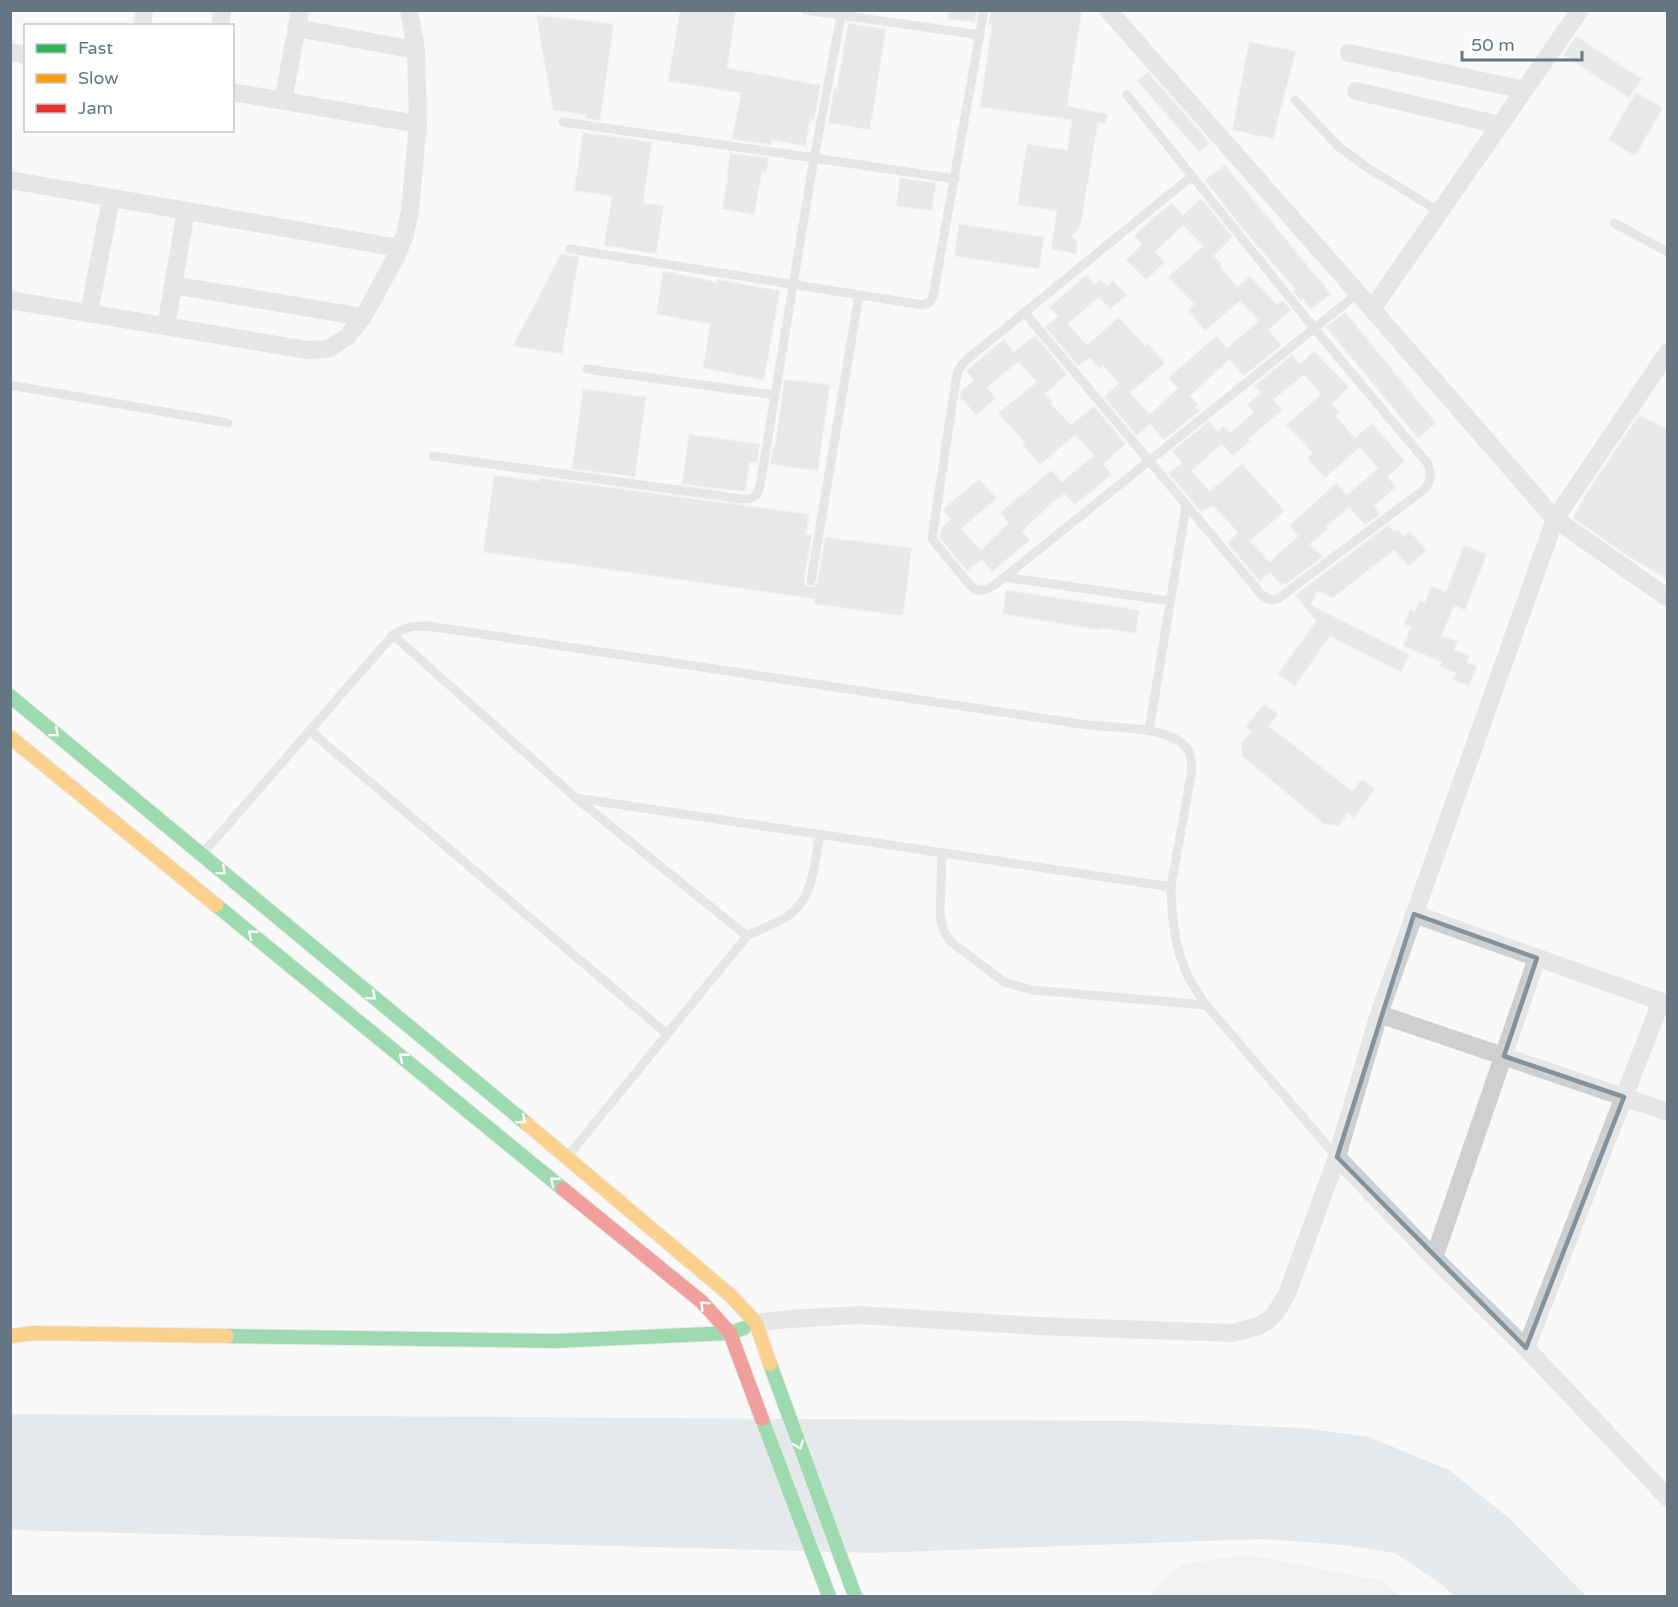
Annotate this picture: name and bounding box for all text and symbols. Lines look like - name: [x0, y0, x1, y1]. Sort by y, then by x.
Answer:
- legend: [24, 24, 234, 132]
- scale bar: [1462, 24, 1582, 62]
- text: 50 m: [1471, 34, 1515, 56]
- text: Fast: [78, 37, 113, 59]
- text: Slow: [78, 67, 119, 89]
- text: Jam: [78, 97, 113, 119]
- one-way arrow: [49, 726, 60, 737]
- one-way arrow: [215, 864, 226, 875]
- one-way arrow: [248, 930, 259, 941]
- one-way arrow: [365, 988, 376, 999]
- one-way arrow: [399, 1054, 410, 1065]
- one-way arrow: [515, 1113, 526, 1124]
- one-way arrow: [550, 1177, 561, 1188]
- one-way arrow: [700, 1301, 711, 1311]
- one-way arrow: [792, 1439, 804, 1450]

